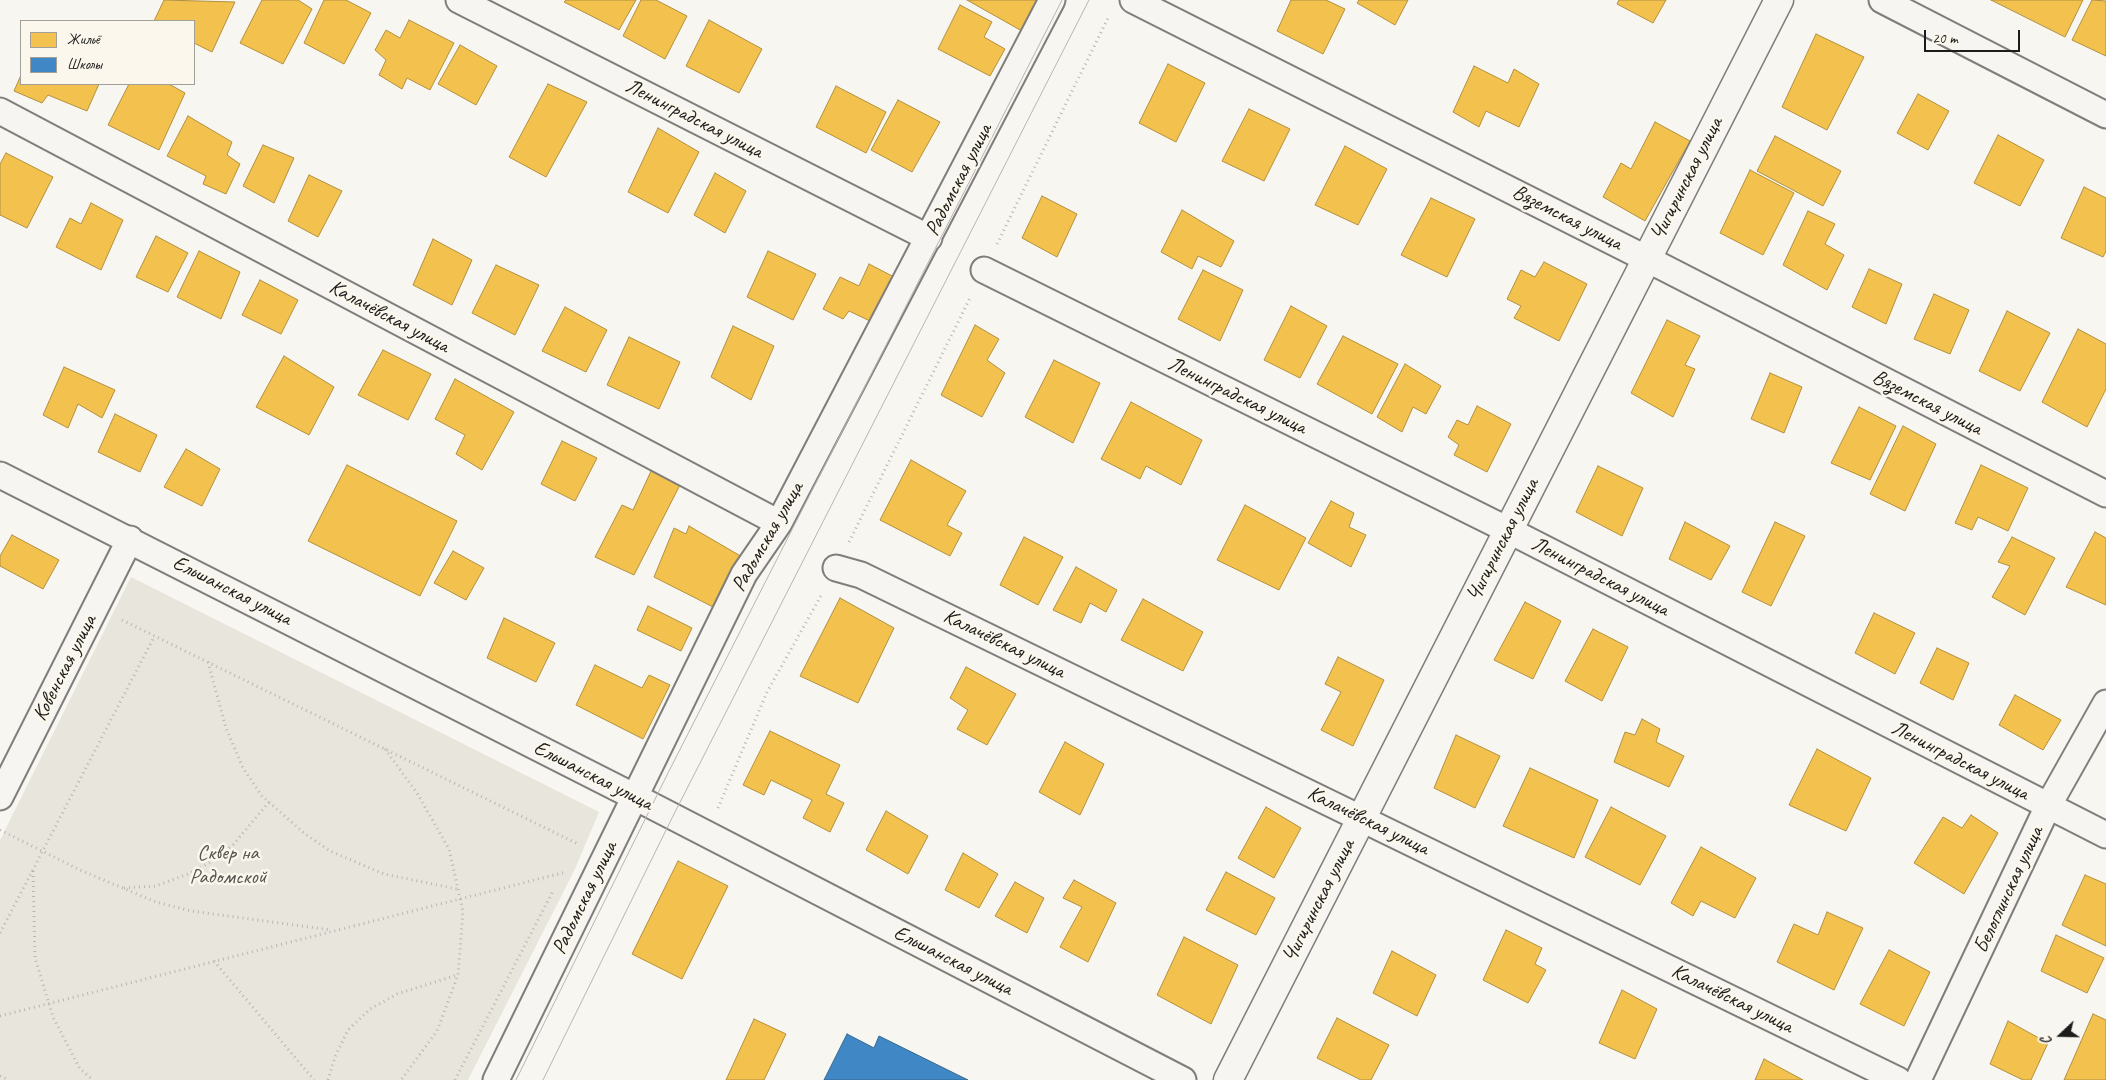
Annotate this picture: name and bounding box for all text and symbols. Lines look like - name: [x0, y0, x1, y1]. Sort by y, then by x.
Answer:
- legend: [20, 20, 195, 85]
- scale bar: [1926, 20, 2022, 52]
- text: 20 m: [1932, 29, 1958, 48]
- text: Жильё: [67, 30, 100, 49]
- text: Школы: [67, 55, 102, 74]
- street label: Ленинградская улица: [621, 74, 767, 164]
- street label: Чигиринская улица: [1645, 113, 1729, 245]
- street label: Радомская улица: [920, 120, 998, 240]
- street label: Вяземская улица: [1508, 180, 1626, 256]
- street label: Калачёвская улица: [325, 275, 453, 359]
- street label: Ленинградская улица: [1164, 352, 1310, 440]
- street label: Вяземская улица: [1868, 365, 1986, 441]
- street label: Чигиринская улица: [1461, 474, 1545, 606]
- street label: Радомская улица: [727, 478, 809, 596]
- street label: Ленинградская улица: [1527, 532, 1673, 622]
- street label: Ельшанская улица: [168, 550, 296, 632]
- street label: Калачёвская улица: [939, 604, 1069, 684]
- street label: Ковенская улица: [28, 611, 102, 725]
- street label: Ленинградская улица: [1887, 716, 2033, 806]
- street label: Ельшанская улица: [529, 735, 657, 817]
- street label: Калачёвская улица: [1303, 781, 1433, 861]
- street label: Белоглинская улица: [1969, 823, 2049, 957]
- street label: Чигиринская улица: [1277, 835, 1361, 967]
- street label: Радомская улица: [547, 838, 623, 958]
- park label: Сквер на Радомской: [190, 840, 266, 890]
- street label: Ельшанская улица: [889, 920, 1017, 1002]
- street label: Калачёвская улица: [1667, 959, 1797, 1039]
- north arrow: [2036, 1010, 2086, 1060]
- text: С: [2037, 1034, 2056, 1047]

